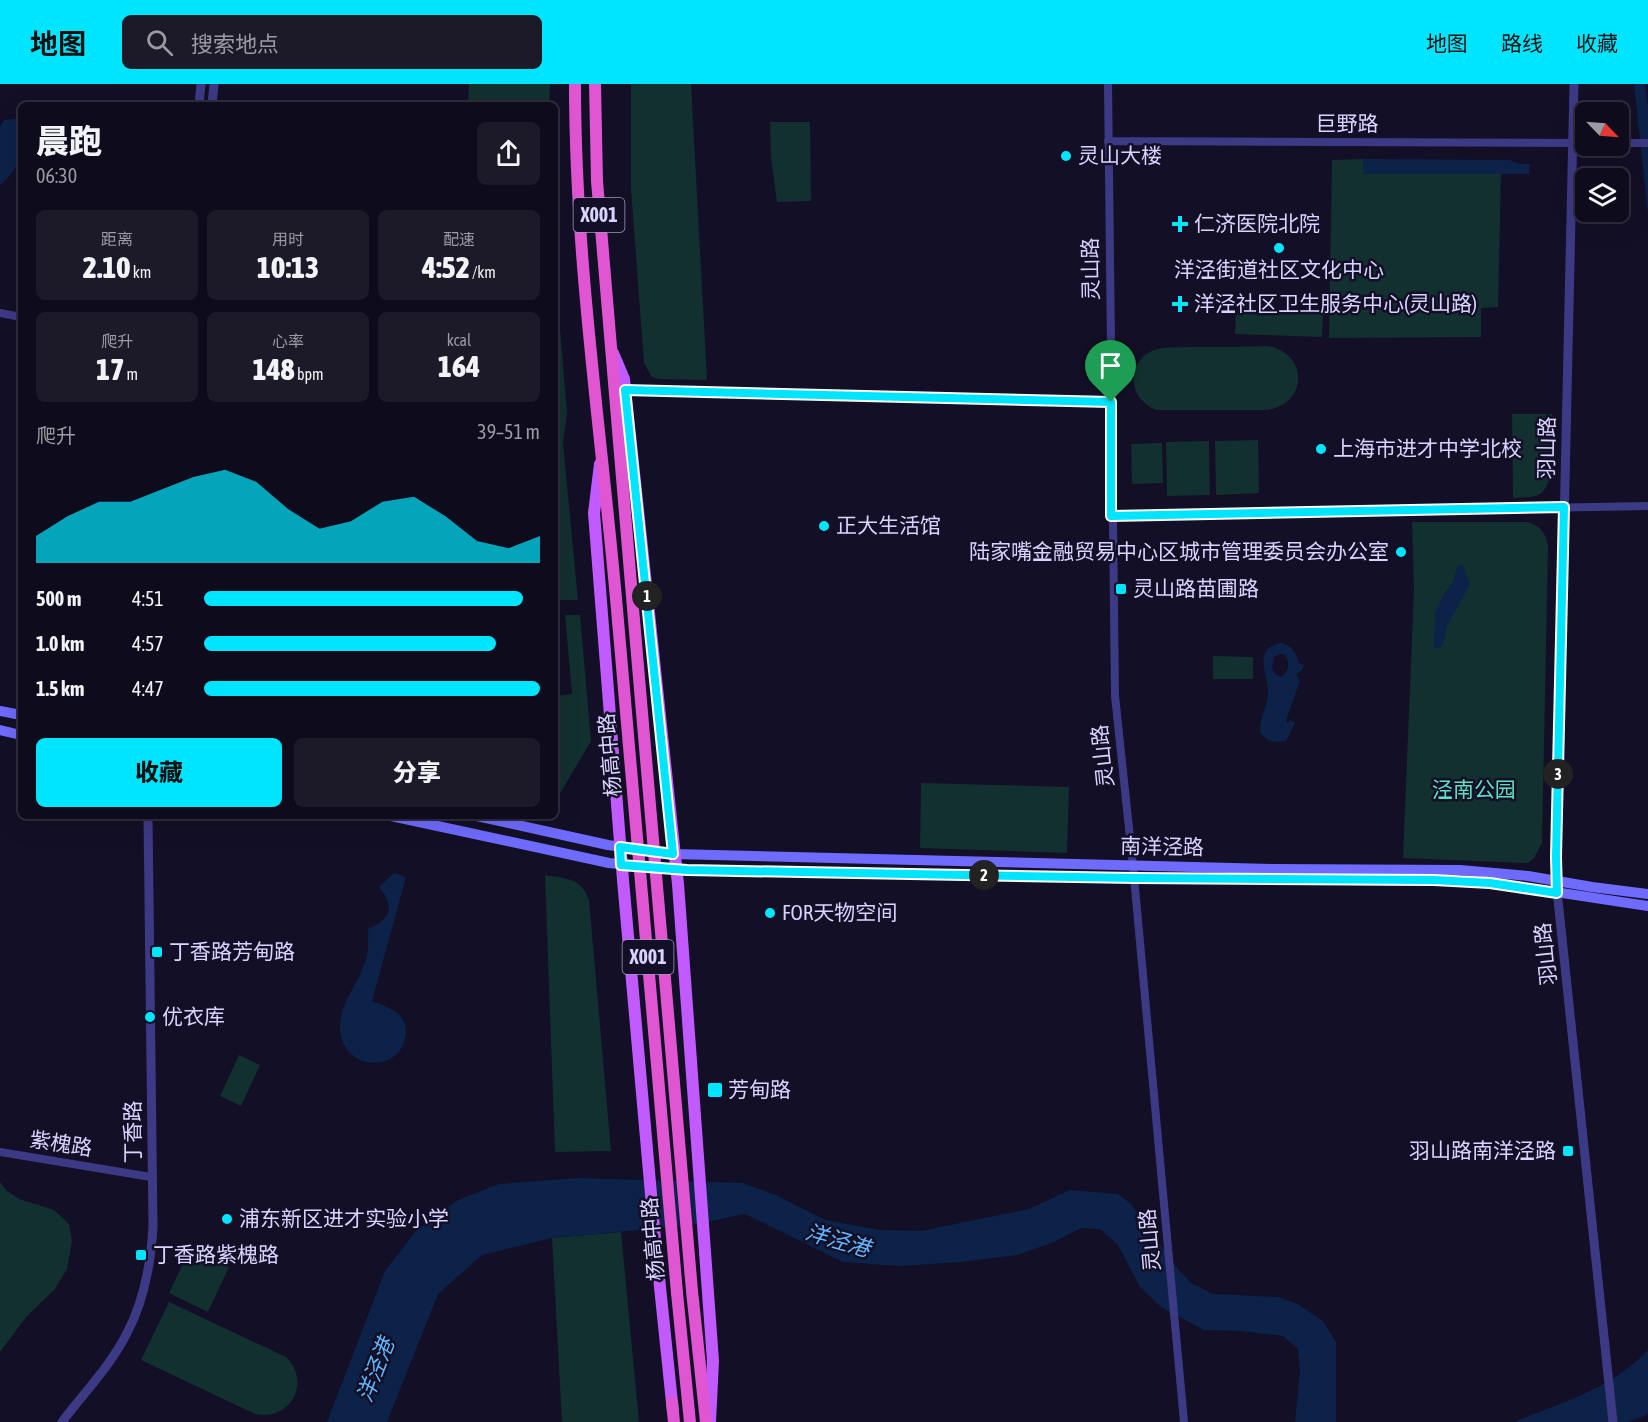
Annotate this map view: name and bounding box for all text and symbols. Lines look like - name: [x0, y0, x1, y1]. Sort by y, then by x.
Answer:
- search box: [122, 15, 542, 69]
- icon: search: [143, 26, 176, 59]
- text: 地图: [30, 28, 86, 60]
- text: 搜索地点: [191, 31, 279, 57]
- text: 地图: [1426, 31, 1468, 55]
- text: 路线: [1501, 31, 1543, 55]
- text: 收藏: [1576, 31, 1618, 55]
- north arrow: [1575, 102, 1629, 156]
- map controls: [1575, 102, 1629, 222]
- street label: 巨野路: [1316, 111, 1379, 135]
- text: 晨跑: [36, 122, 102, 160]
- button: share: [477, 122, 540, 185]
- place label: 灵山大楼: [1078, 143, 1162, 167]
- marker: 灵山大楼: [1059, 149, 1073, 163]
- text: 06:30: [36, 164, 77, 187]
- button: layers: [1575, 168, 1629, 222]
- road number: X001: [574, 198, 624, 232]
- place label: 仁济医院北院: [1194, 211, 1320, 235]
- marker: 仁济医院北院: [1171, 215, 1189, 233]
- text: 距离: [101, 230, 133, 248]
- text: 用时: [272, 230, 304, 248]
- text: 配速: [443, 230, 475, 248]
- street label: 灵山路: [1077, 237, 1103, 301]
- marker: 洋泾街道社区文化中心: [1272, 241, 1286, 255]
- text: 2.10: [83, 250, 130, 284]
- text: 10:13: [257, 250, 319, 284]
- text: 4:52: [422, 250, 470, 284]
- place label: 洋泾街道社区文化中心: [1174, 257, 1384, 281]
- text: km: [130, 263, 151, 281]
- text: /km: [470, 263, 496, 281]
- place label: 洋泾社区卫生服务中心(灵山路): [1194, 291, 1477, 315]
- marker: 洋泾社区卫生服务中心(灵山路): [1171, 295, 1189, 313]
- text: kcal: [447, 331, 471, 349]
- text: 爬升: [101, 332, 133, 350]
- text: 心率: [272, 332, 304, 350]
- pin: [1085, 340, 1136, 402]
- text: 164: [438, 349, 480, 383]
- icon: arrive: [1094, 349, 1127, 382]
- text: 17: [96, 352, 124, 386]
- text: 148: [252, 352, 295, 386]
- text: m: [124, 365, 138, 383]
- text: bpm: [295, 365, 324, 383]
- street label: 羽山路: [1533, 416, 1559, 480]
- text: 39–51 m: [477, 420, 540, 443]
- text: 爬升: [36, 424, 76, 447]
- place label: 上海市进才中学北校: [1333, 436, 1522, 460]
- marker: 上海市进才中学北校: [1314, 442, 1328, 456]
- place label: 正大生活馆: [836, 513, 941, 537]
- marker: 正大生活馆: [817, 519, 831, 533]
- place label: 陆家嘴金融贸易中心区城市管理委员会办公室: [969, 539, 1389, 563]
- marker: 陆家嘴金融贸易中心区城市管理委员会办公室: [1394, 545, 1408, 559]
- place label: 灵山路苗圃路: [1133, 576, 1259, 600]
- pin: 1: [632, 581, 662, 611]
- marker: 灵山路苗圃路: [1114, 582, 1128, 596]
- text: 500 m: [36, 587, 81, 610]
- text: 4:51: [132, 587, 164, 610]
- text: 1: [643, 587, 651, 605]
- text: 1.0 km: [36, 632, 84, 655]
- text: 4:57: [132, 632, 164, 655]
- text: 1.5 km: [36, 677, 84, 700]
- text: 4:47: [132, 677, 164, 700]
- street label: 杨高中路: [593, 712, 625, 798]
- street label: 灵山路: [1087, 724, 1117, 789]
- button: 收藏: [36, 738, 282, 807]
- button: 分享: [294, 738, 540, 807]
- pin: 3: [1543, 759, 1573, 789]
- text: 3: [1554, 765, 1562, 783]
- park label: 泾南公园: [1432, 777, 1516, 801]
- street label: 南洋泾路: [1120, 833, 1204, 859]
- pin: 2: [969, 860, 999, 890]
- text: 2: [980, 866, 988, 884]
- place label: FOR天物空间: [782, 900, 897, 924]
- marker: FOR天物空间: [763, 906, 777, 920]
- street label: 羽山路: [1530, 922, 1560, 987]
- place label: 丁香路芳甸路: [169, 939, 295, 963]
- road number: X001: [622, 940, 674, 974]
- marker: 丁香路芳甸路: [150, 945, 164, 959]
- place label: 优衣库: [162, 1004, 225, 1028]
- marker: 优衣库: [143, 1010, 157, 1024]
- place label: 芳甸路: [728, 1077, 791, 1101]
- marker: 芳甸路: [706, 1081, 724, 1099]
- street label: 丁香路: [120, 1101, 144, 1164]
- street label: 紫槐路: [28, 1126, 94, 1160]
- place label: 羽山路南洋泾路: [1409, 1138, 1556, 1162]
- marker: 羽山路南洋泾路: [1561, 1144, 1575, 1158]
- street label: 杨高中路: [636, 1196, 668, 1282]
- place label: 浦东新区进才实验小学: [239, 1206, 449, 1230]
- street label: 灵山路: [1134, 1208, 1164, 1273]
- marker: 浦东新区进才实验小学: [220, 1212, 234, 1226]
- water label: 洋泾港: [803, 1218, 876, 1262]
- place label: 丁香路紫槐路: [153, 1242, 279, 1266]
- marker: 丁香路紫槐路: [134, 1248, 148, 1262]
- water label: 洋泾港: [351, 1332, 400, 1405]

